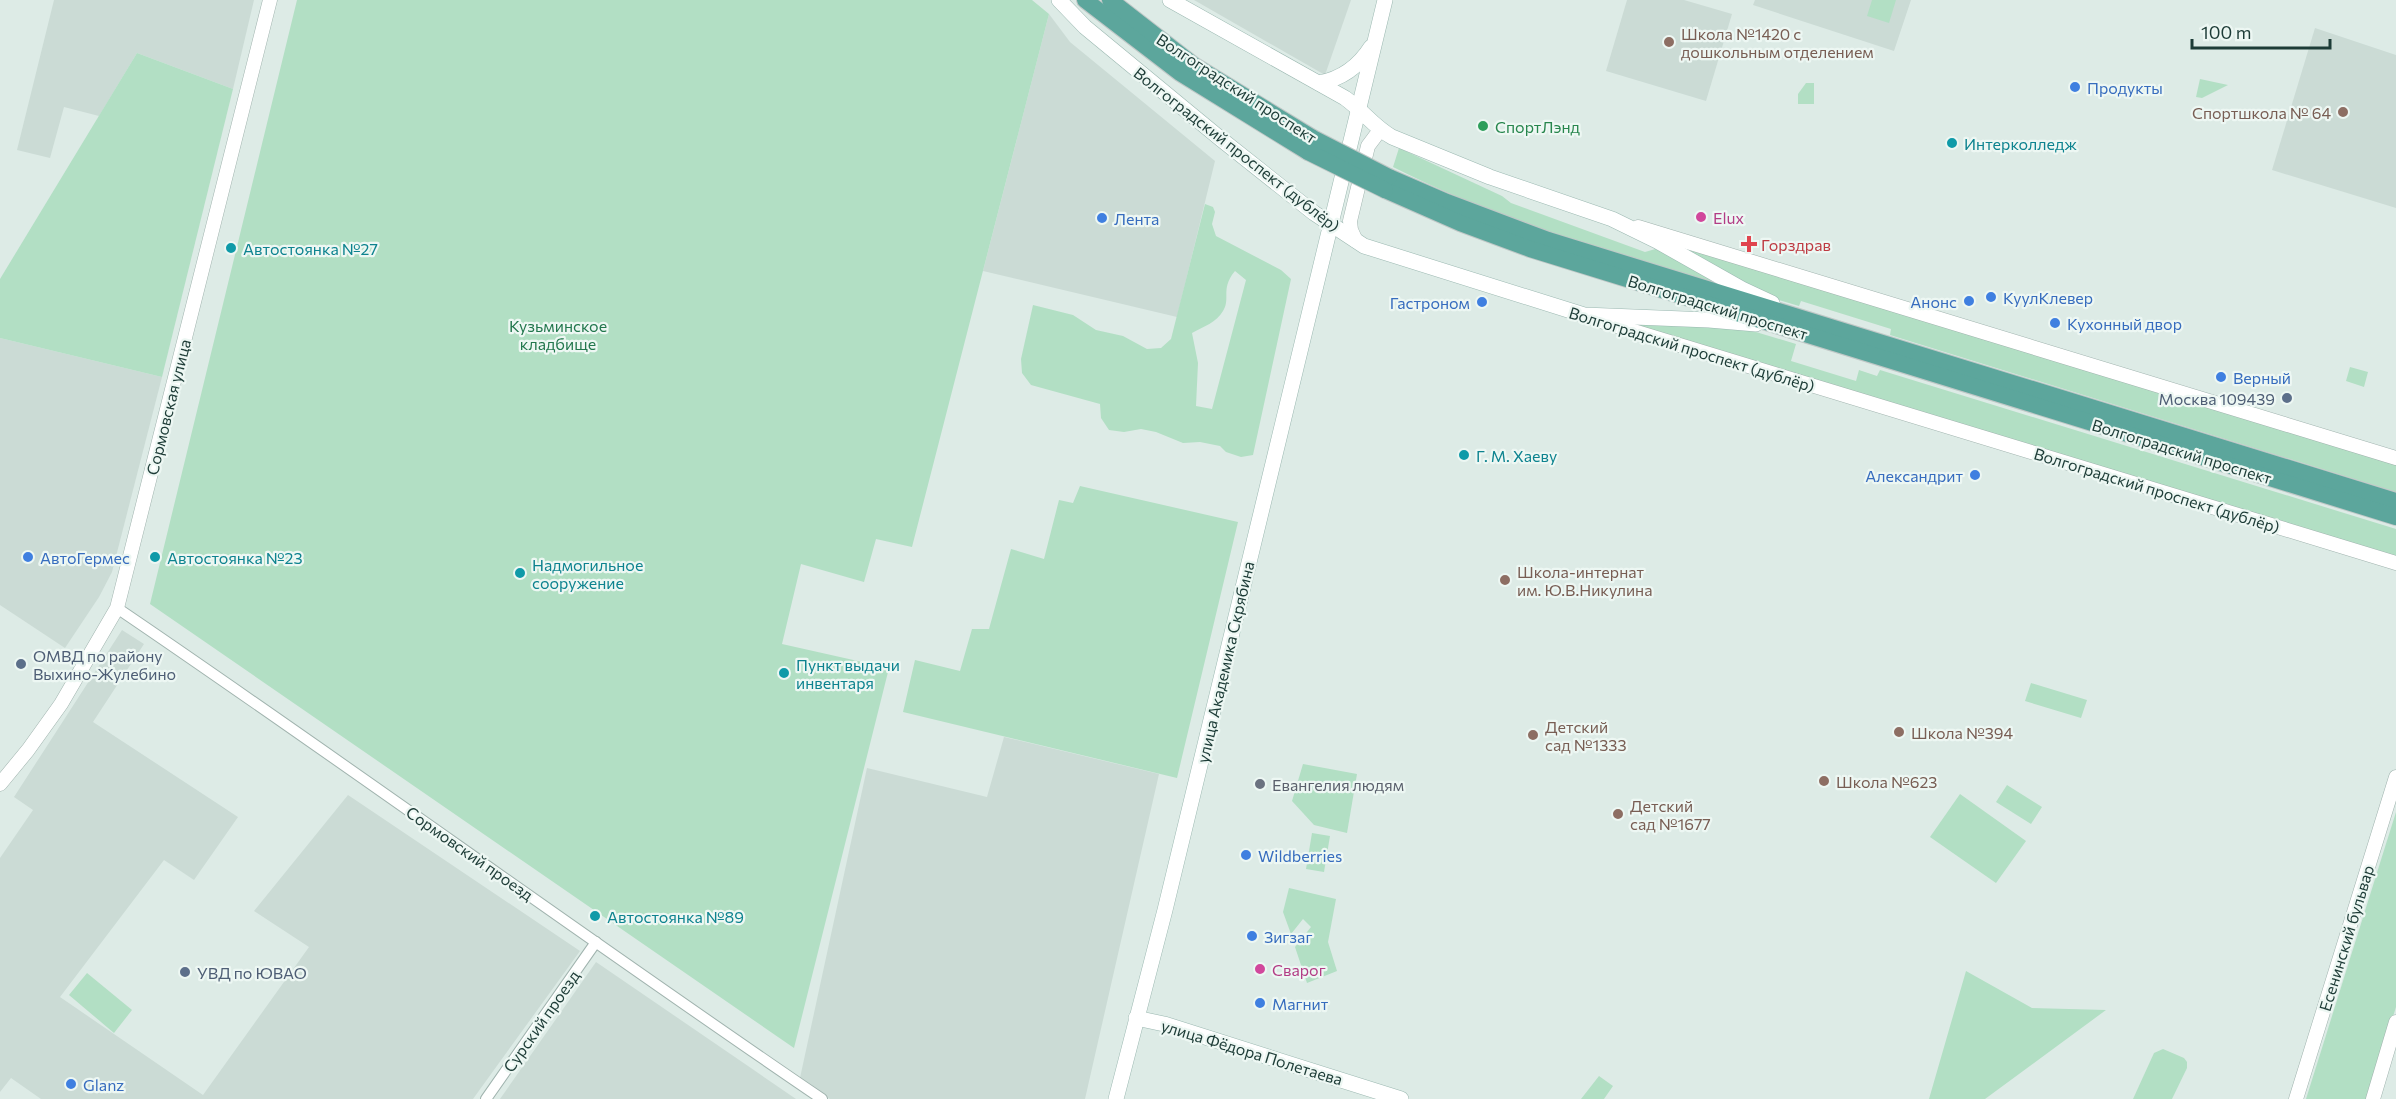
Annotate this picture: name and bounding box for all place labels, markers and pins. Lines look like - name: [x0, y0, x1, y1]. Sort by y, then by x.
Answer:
- place label: Школа №1420 с дошкольным отделением: [1681, 24, 1874, 61]
- marker: Школа №1420 с дошкольным отделением: [1662, 35, 1676, 49]
- place label: Продукты: [2087, 78, 2163, 97]
- marker: Продукты: [2068, 80, 2082, 94]
- place label: Спортшкола № 64: [2192, 103, 2331, 122]
- marker: Спортшкола № 64: [2336, 105, 2350, 119]
- place label: СпортЛэнд: [1495, 117, 1581, 136]
- marker: СпортЛэнд: [1476, 119, 1490, 133]
- place label: Интерколледж: [1964, 134, 2077, 153]
- marker: Интерколледж: [1945, 136, 1959, 150]
- place label: Elux: [1713, 208, 1744, 227]
- place label: Лента: [1114, 209, 1159, 228]
- marker: Elux: [1694, 210, 1708, 224]
- marker: Лента: [1095, 211, 1109, 225]
- place label: Горздрав: [1761, 235, 1831, 254]
- marker: Горздрав: [1742, 237, 1756, 251]
- place label: Автостоянка №27: [243, 239, 378, 258]
- marker: Автостоянка №27: [224, 241, 238, 255]
- place label: КуулКлевер: [2003, 288, 2093, 307]
- marker: КуулКлевер: [1984, 290, 1998, 304]
- place label: Анонс: [1910, 292, 1957, 311]
- place label: Гастроном: [1390, 293, 1470, 312]
- marker: Анонс: [1962, 294, 1976, 308]
- marker: Гастроном: [1475, 295, 1489, 309]
- place label: Кухонный двор: [2067, 314, 2182, 333]
- marker: Кухонный двор: [2048, 316, 2062, 330]
- place label: Верный: [2233, 368, 2291, 387]
- marker: Верный: [2214, 370, 2228, 384]
- place label: Москва 109439: [2158, 389, 2275, 408]
- marker: Москва 109439: [2280, 391, 2294, 405]
- place label: Г. М. Хаеву: [1476, 446, 1557, 465]
- marker: Г. М. Хаеву: [1457, 448, 1471, 462]
- place label: Александрит: [1865, 466, 1963, 485]
- marker: Александрит: [1968, 468, 1982, 482]
- place label: АвтоГермес: [40, 548, 130, 567]
- place label: Автостоянка №23: [167, 548, 303, 567]
- marker: АвтоГермес: [21, 550, 35, 564]
- marker: Автостоянка №23: [148, 550, 162, 564]
- place label: Надмогильное сооружение: [532, 555, 643, 592]
- place label: Школа-интернат им. Ю.В.Никулина: [1517, 562, 1653, 599]
- marker: Надмогильное сооружение: [513, 566, 527, 580]
- marker: Школа-интернат им. Ю.В.Никулина: [1498, 573, 1512, 587]
- place label: ОМВД по району Выхино-Жулебино: [33, 646, 176, 683]
- place label: Пункт выдачи инвентаря: [796, 655, 900, 692]
- marker: ОМВД по району Выхино-Жулебино: [14, 657, 28, 671]
- marker: Пункт выдачи инвентаря: [777, 666, 791, 680]
- place label: Детский сад №1333: [1545, 717, 1627, 754]
- place label: Школа №394: [1911, 723, 2014, 742]
- marker: Школа №394: [1892, 725, 1906, 739]
- marker: Детский сад №1333: [1526, 728, 1540, 742]
- place label: Школа №623: [1836, 772, 1937, 791]
- marker: Школа №623: [1817, 774, 1831, 788]
- place label: Евангелия людям: [1272, 775, 1404, 794]
- marker: Евангелия людям: [1253, 777, 1267, 791]
- place label: Детский сад №1677: [1630, 796, 1711, 833]
- marker: Детский сад №1677: [1611, 807, 1625, 821]
- place label: Wildberries: [1258, 846, 1342, 865]
- marker: Wildberries: [1239, 848, 1253, 862]
- place label: Автостоянка №89: [607, 907, 744, 926]
- marker: Автостоянка №89: [588, 909, 602, 923]
- place label: Зигзаг: [1264, 927, 1312, 946]
- marker: Зигзаг: [1245, 929, 1259, 943]
- place label: Сварог: [1272, 960, 1326, 979]
- marker: Сварог: [1253, 962, 1267, 976]
- place label: УВД по ЮВАО: [197, 963, 307, 982]
- marker: УВД по ЮВАО: [178, 965, 192, 979]
- place label: Магнит: [1272, 994, 1329, 1013]
- marker: Магнит: [1253, 996, 1267, 1010]
- place label: Glanz: [83, 1075, 124, 1094]
- marker: Glanz: [64, 1077, 78, 1091]

